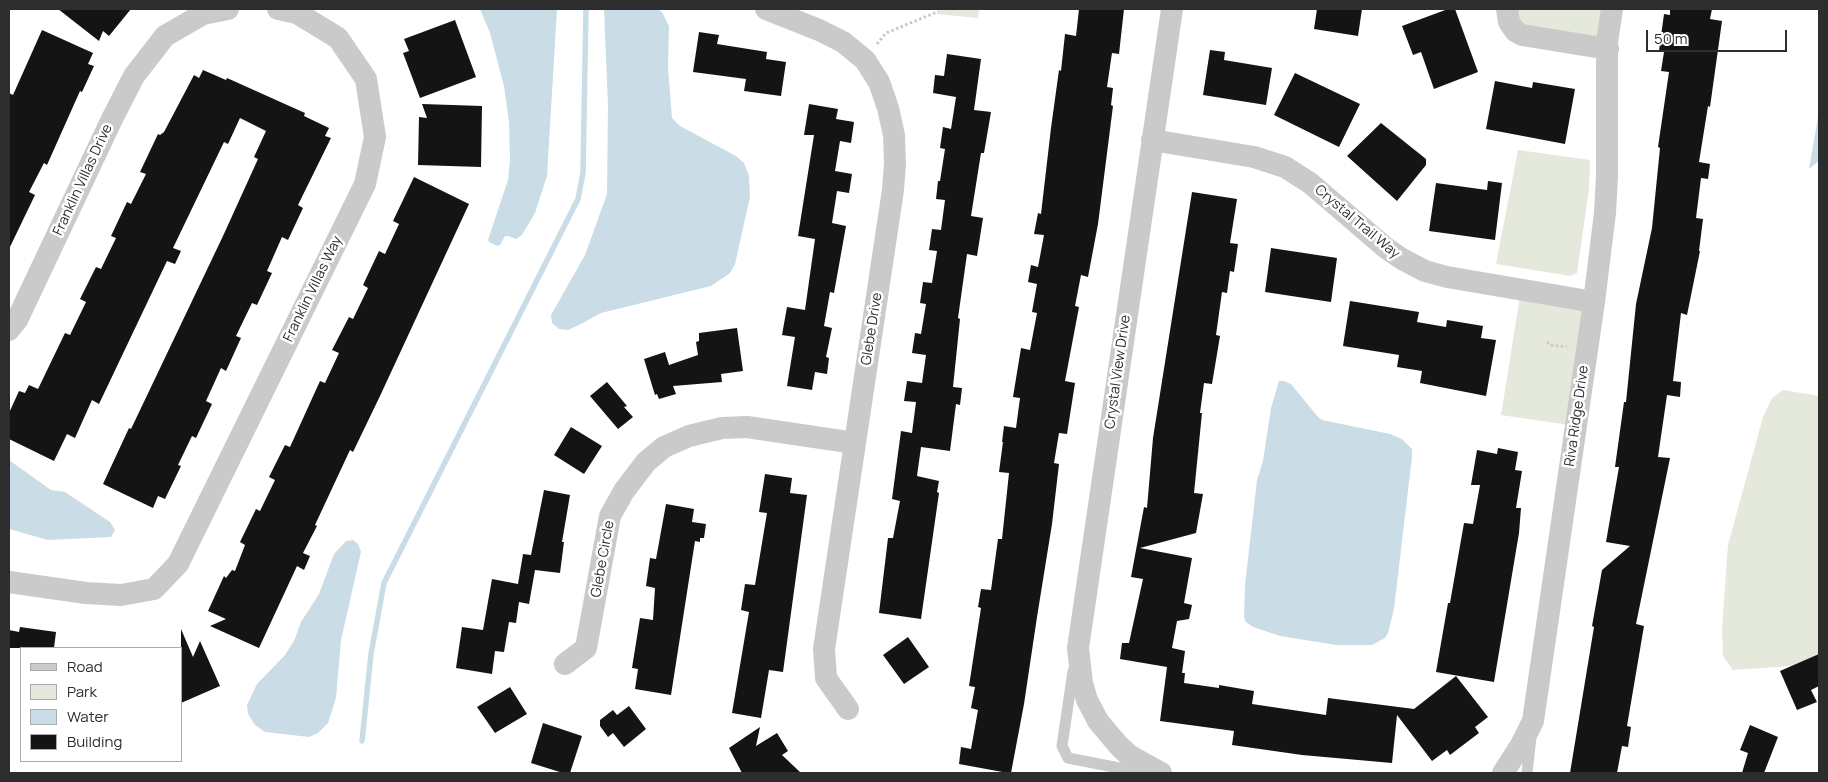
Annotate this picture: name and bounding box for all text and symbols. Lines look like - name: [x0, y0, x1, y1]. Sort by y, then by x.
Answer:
- scale bar: [1648, 20, 1789, 52]
- text: 50 m: [1654, 28, 1688, 49]
- street label: Franklin Villas Drive: [50, 122, 116, 238]
- street label: Crystal Trail Way: [1311, 182, 1403, 262]
- street label: Franklin Villas Way: [280, 233, 346, 345]
- street label: Glebe Drive: [858, 291, 886, 367]
- street label: Crystal View Drive: [1102, 314, 1134, 430]
- street label: Riva Ridge Drive: [1562, 364, 1592, 468]
- street label: Glebe Circle: [588, 519, 618, 599]
- legend: [20, 647, 182, 762]
- text: Road: [67, 656, 103, 677]
- text: Park: [67, 681, 97, 702]
- text: Water: [67, 706, 109, 727]
- text: Building: [67, 731, 122, 752]

